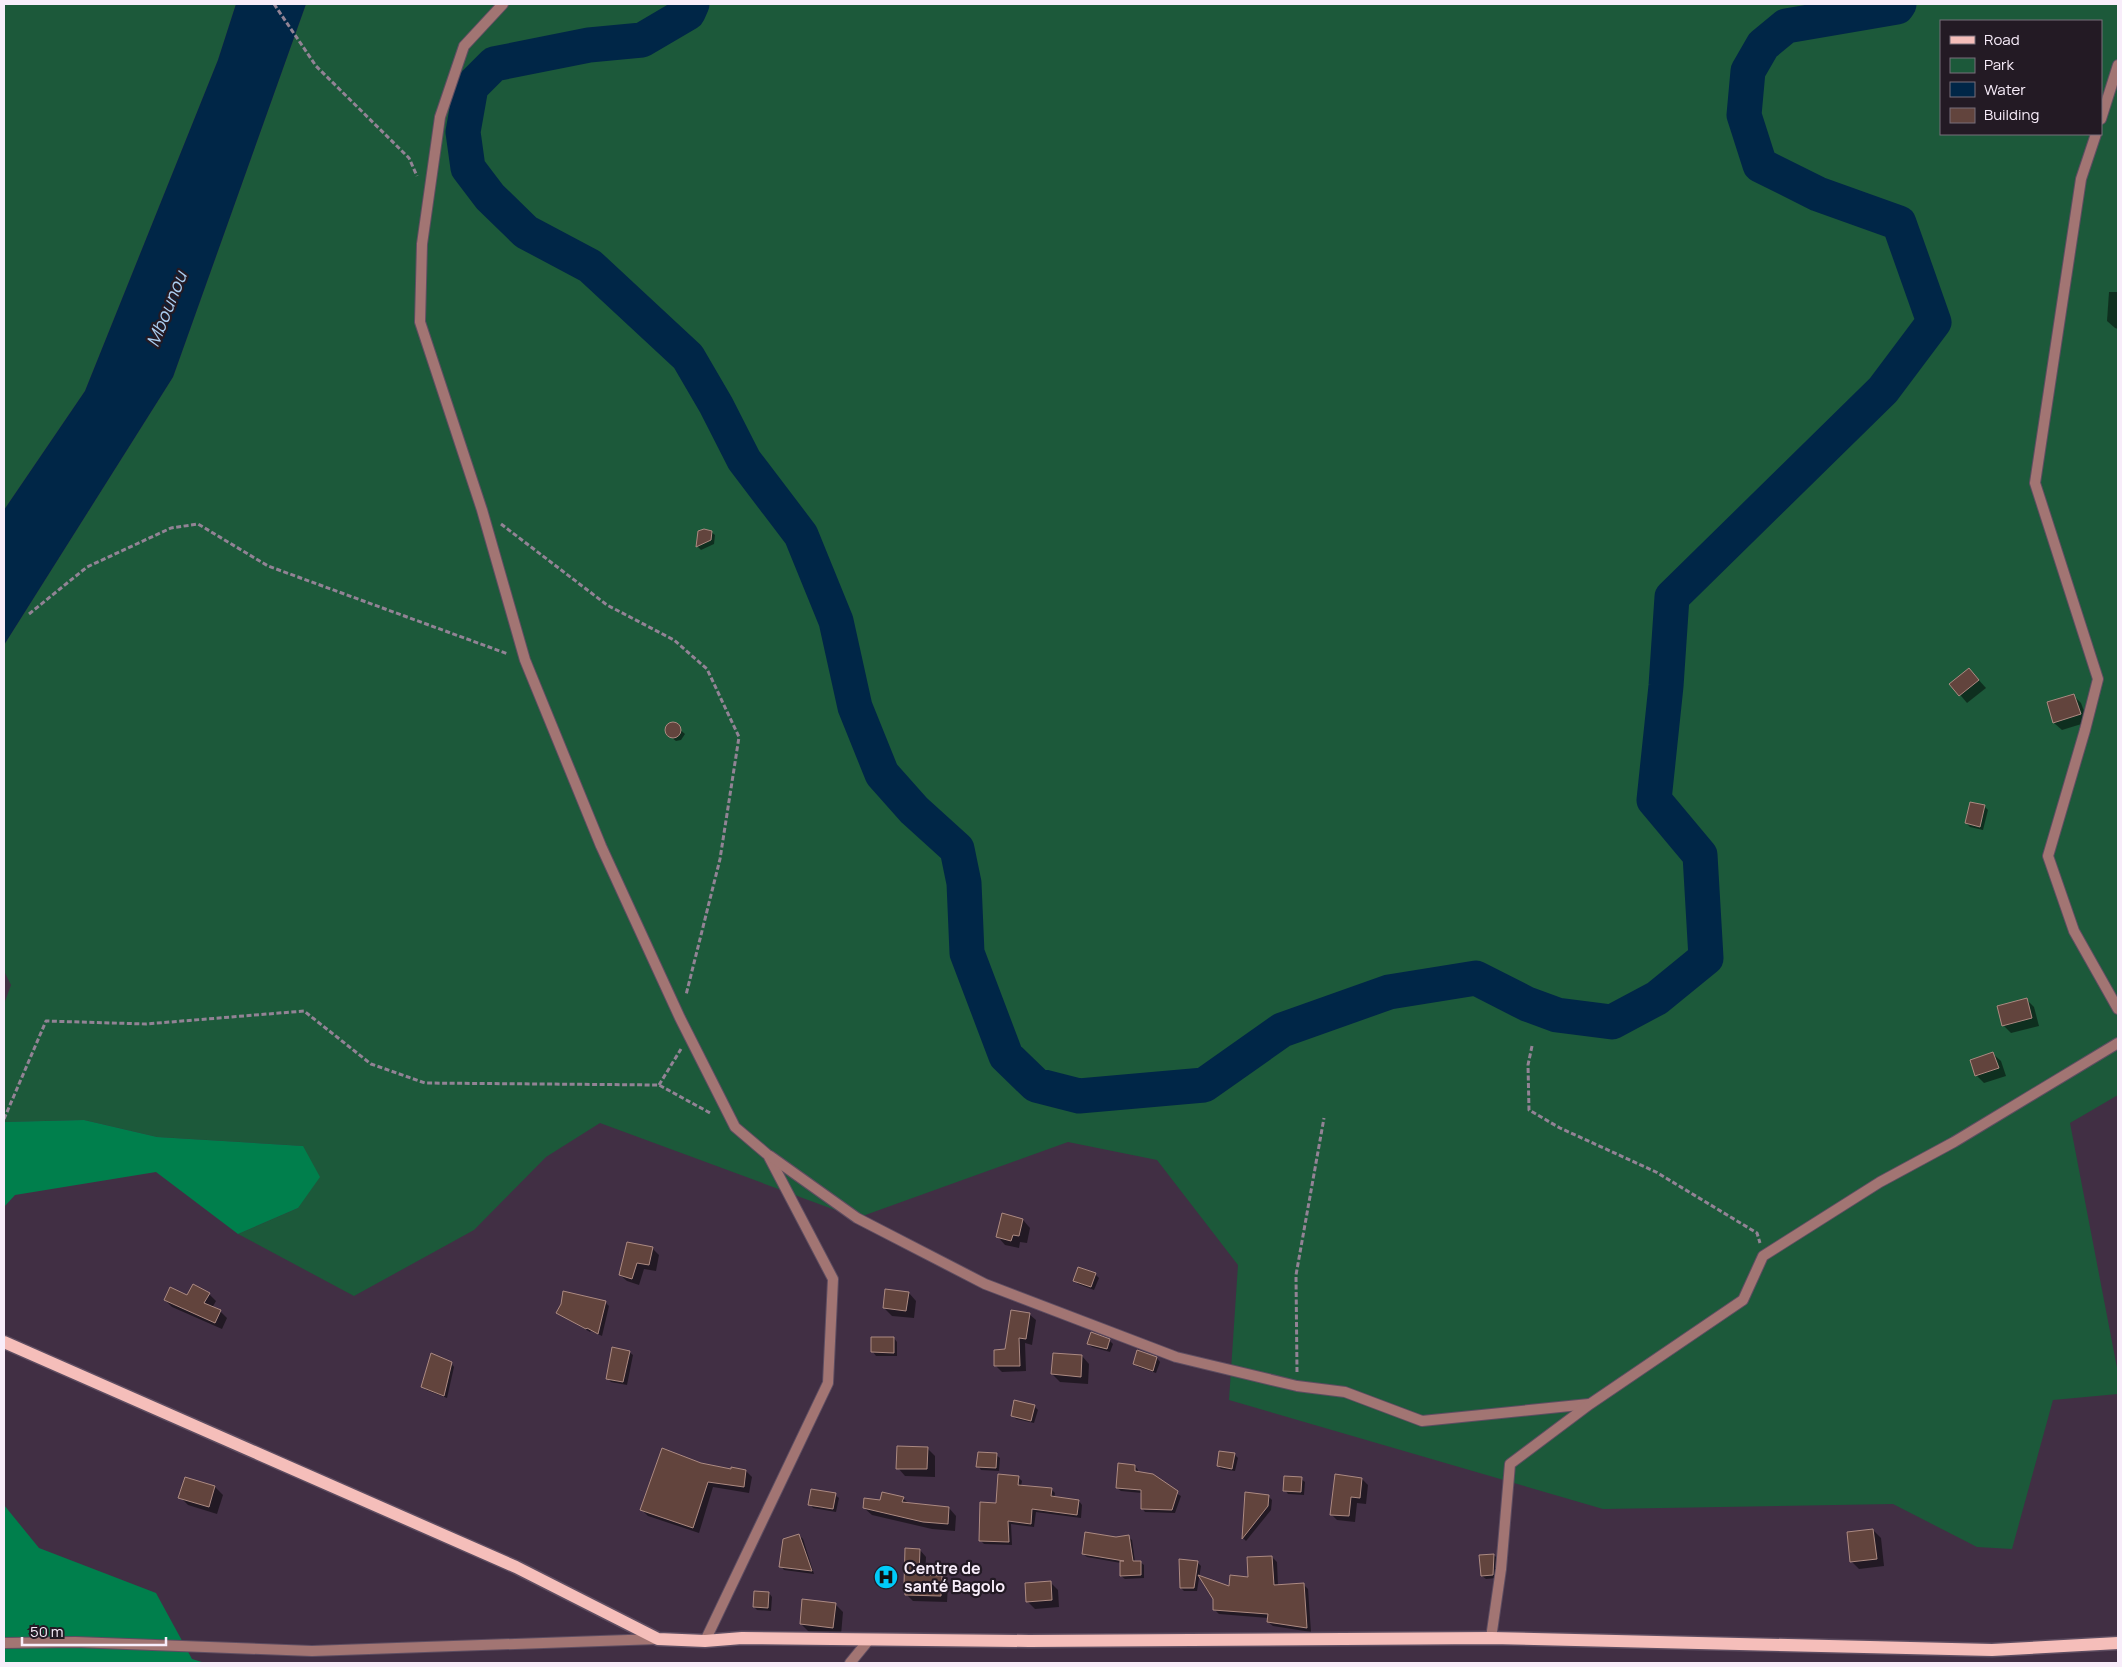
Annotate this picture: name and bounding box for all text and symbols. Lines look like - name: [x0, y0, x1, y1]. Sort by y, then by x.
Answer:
- legend: [1940, 20, 2102, 135]
- text: Road: [1984, 29, 2020, 50]
- text: Park: [1984, 54, 2014, 75]
- text: Water: [1984, 79, 2026, 100]
- text: Building: [1984, 104, 2039, 125]
- water label: Mbounou: [140, 267, 192, 350]
- place label: Centre de santé Bagolo: [904, 1557, 1005, 1597]
- hospital icon: Centre de santé Bagolo: [873, 1564, 899, 1590]
- scale bar: [22, 1614, 166, 1646]
- text: 50 m: [30, 1621, 64, 1642]

